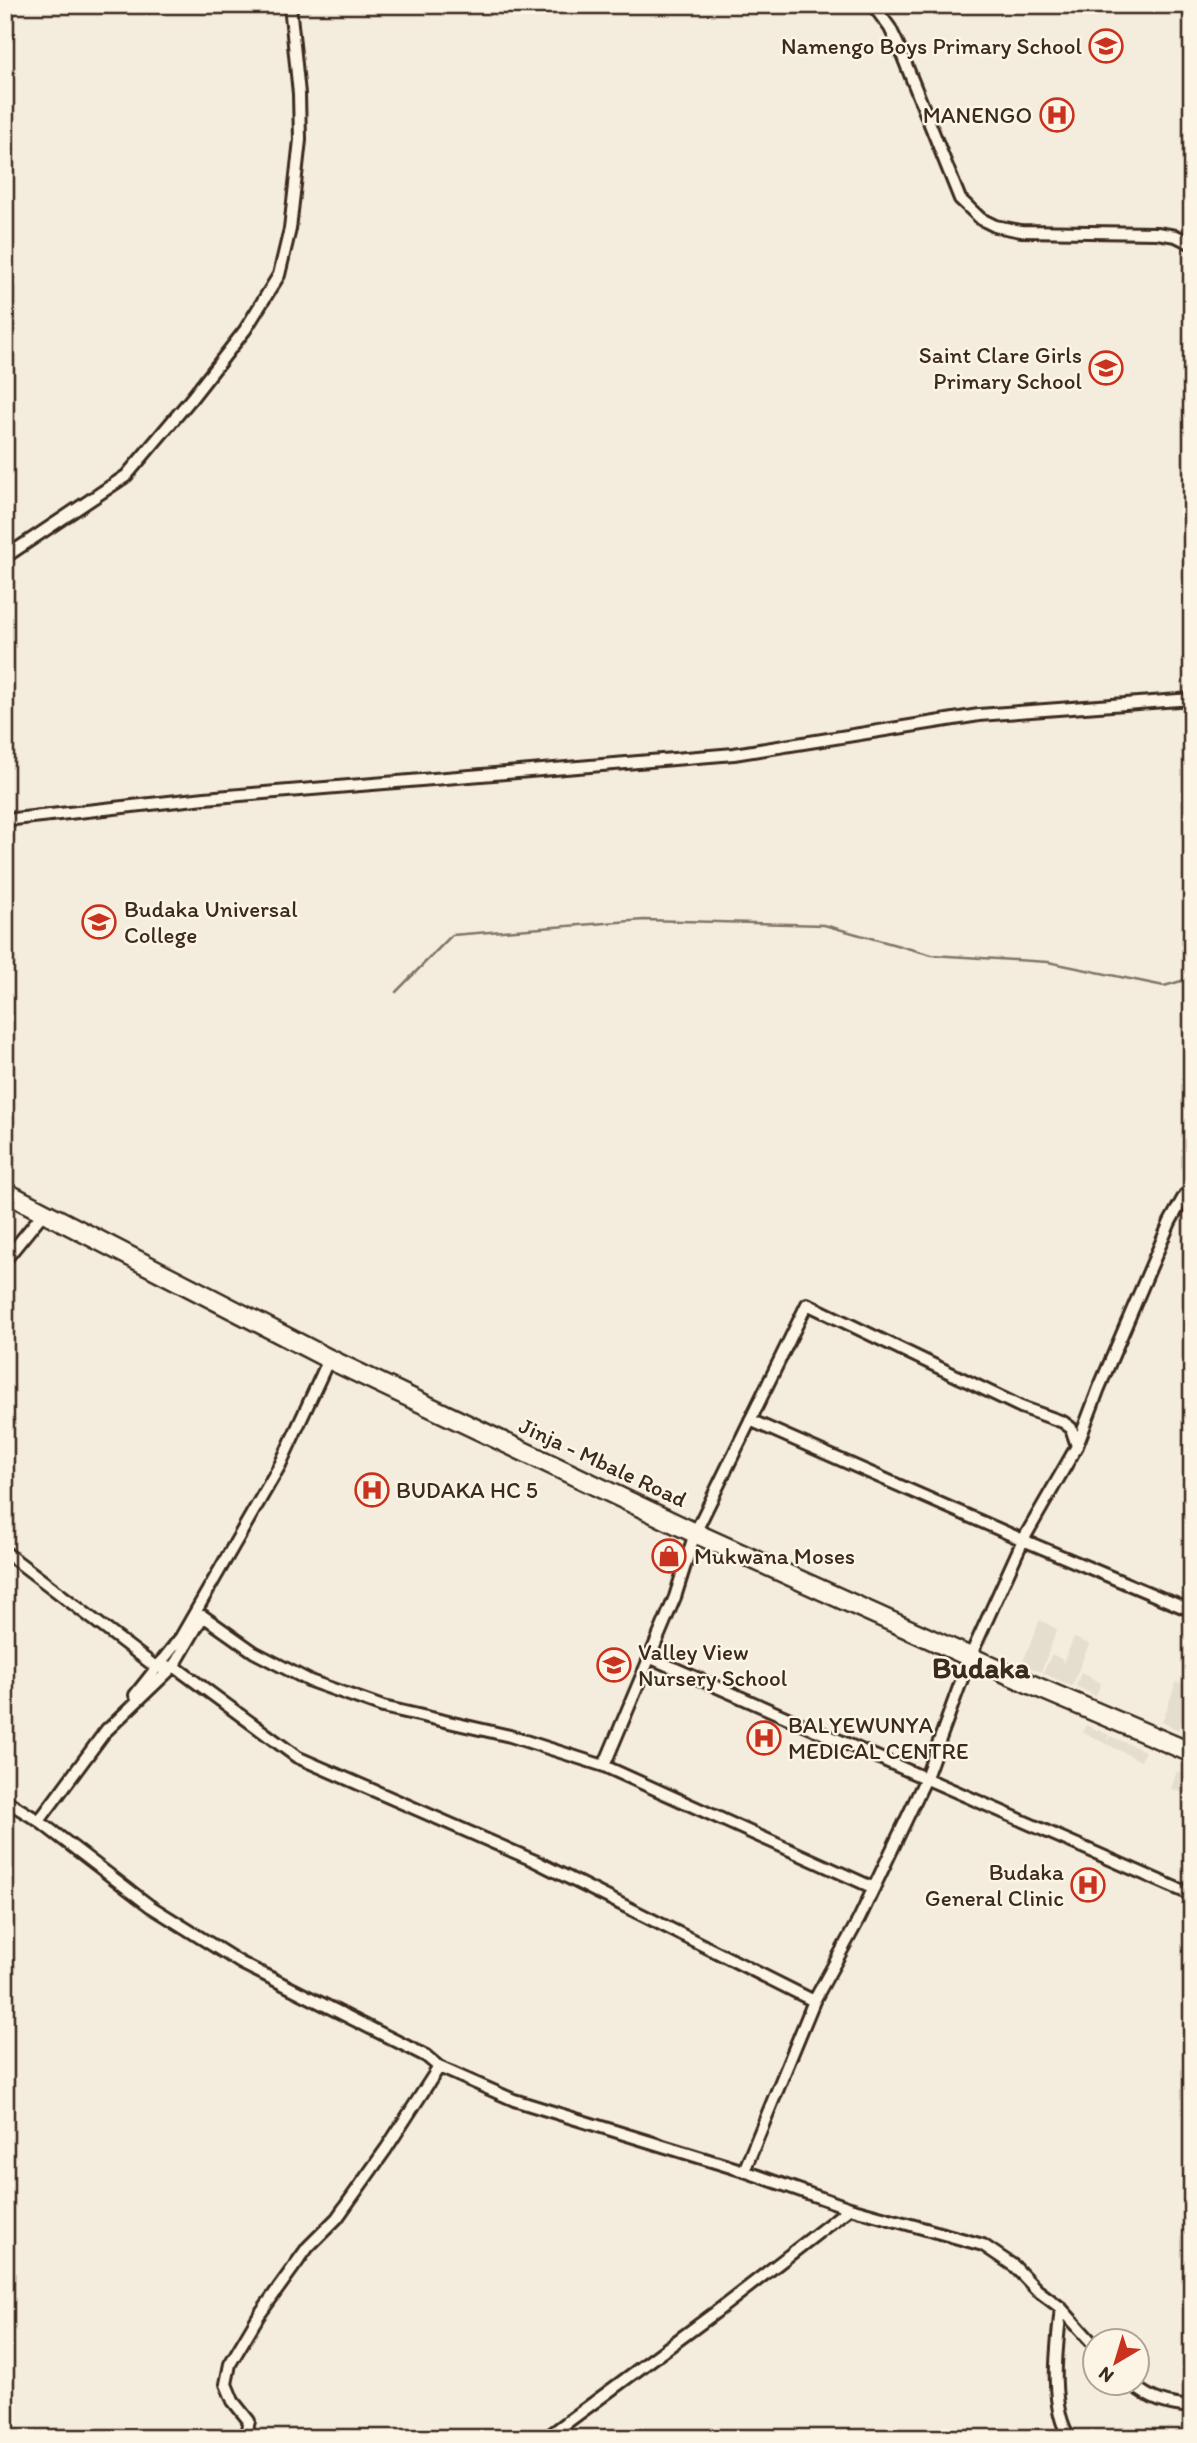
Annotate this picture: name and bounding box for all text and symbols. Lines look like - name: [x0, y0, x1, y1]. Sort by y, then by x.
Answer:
- school or university icon: Namengo Boys Primary School: [1087, 27, 1125, 65]
- place label: Namengo Boys Primary School: [781, 32, 1082, 60]
- hospital icon: MANENGO: [1038, 96, 1076, 134]
- place label: MANENGO: [923, 101, 1032, 129]
- place label: Saint Clare Girls Primary School: [919, 341, 1082, 395]
- school or university icon: Saint Clare Girls Primary School: [1087, 349, 1125, 387]
- place label: Budaka Universal College: [124, 895, 298, 949]
- school or university icon: Budaka Universal College: [80, 903, 118, 941]
- street label: Jinja - Mbale Road: [515, 1411, 691, 1513]
- hospital icon: BUDAKA HC 5: [353, 1471, 391, 1509]
- place label: BUDAKA HC 5: [396, 1476, 538, 1504]
- shop icon: Mukwana Moses: [650, 1537, 688, 1575]
- place label: Mukwana Moses: [694, 1542, 855, 1570]
- place label: Valley View Nursery School: [638, 1638, 788, 1692]
- school or university icon: Valley View Nursery School: [595, 1646, 633, 1684]
- district label: Budaka: [932, 1649, 1031, 1686]
- place label: BALYEWUNYA MEDICAL CENTRE: [788, 1711, 969, 1765]
- hospital icon: BALYEWUNYA MEDICAL CENTRE: [745, 1719, 783, 1757]
- place label: Budaka General Clinic: [925, 1858, 1064, 1912]
- hospital icon: Budaka General Clinic: [1069, 1866, 1107, 1904]
- north arrow: [1082, 2328, 1152, 2398]
- text: N: [1094, 2362, 1118, 2388]

